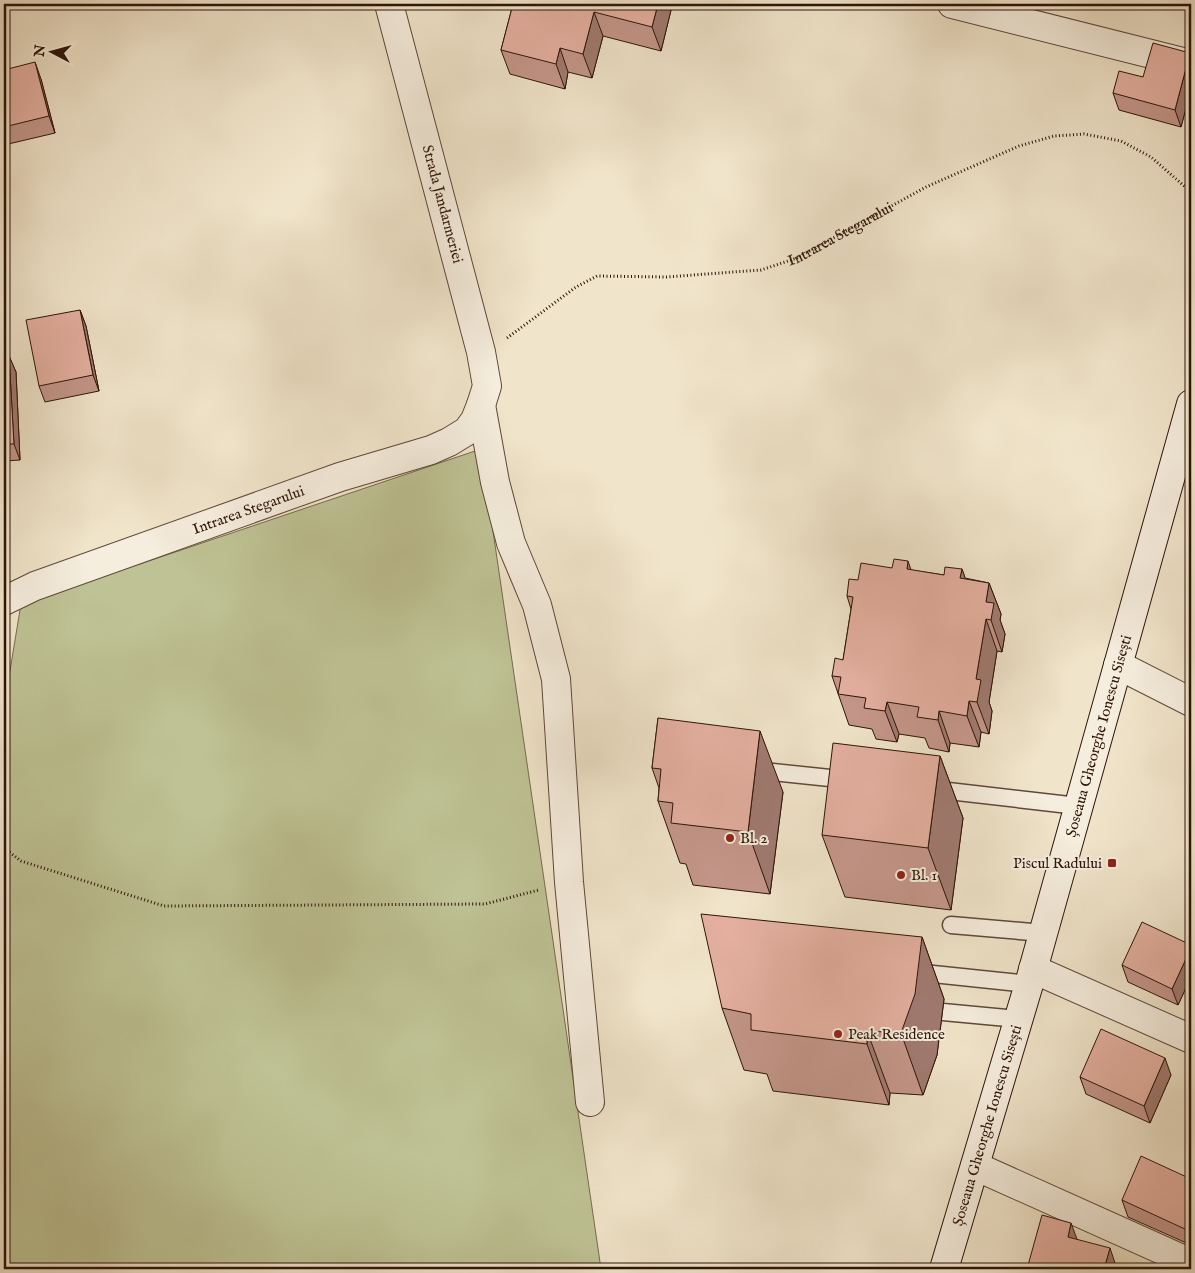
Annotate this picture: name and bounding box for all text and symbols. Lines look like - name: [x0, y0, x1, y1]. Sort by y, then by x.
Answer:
- north arrow: [28, 28, 78, 78]
- text: N: [30, 44, 50, 59]
- street label: Strada Jandarmeriei: [418, 143, 467, 265]
- street label: Intrarea Stegarului: [785, 198, 896, 270]
- street label: Intrarea Stegarului: [190, 482, 307, 539]
- street label: Șoseaua Gheorghe Ionescu Sisești: [1062, 633, 1136, 839]
- place label: Bl. 2: [740, 829, 768, 848]
- marker: Bl. 2: [724, 832, 736, 844]
- place label: Piscul Radului: [1013, 854, 1102, 873]
- marker: Piscul Radului: [1106, 857, 1118, 869]
- place label: Bl. 1: [911, 866, 937, 885]
- marker: Bl. 1: [895, 869, 907, 881]
- street label: Șoseaua Gheorghe Ionescu Sisești: [948, 1023, 1026, 1228]
- place label: Peak Residence: [848, 1025, 945, 1044]
- marker: Peak Residence: [832, 1028, 844, 1040]

